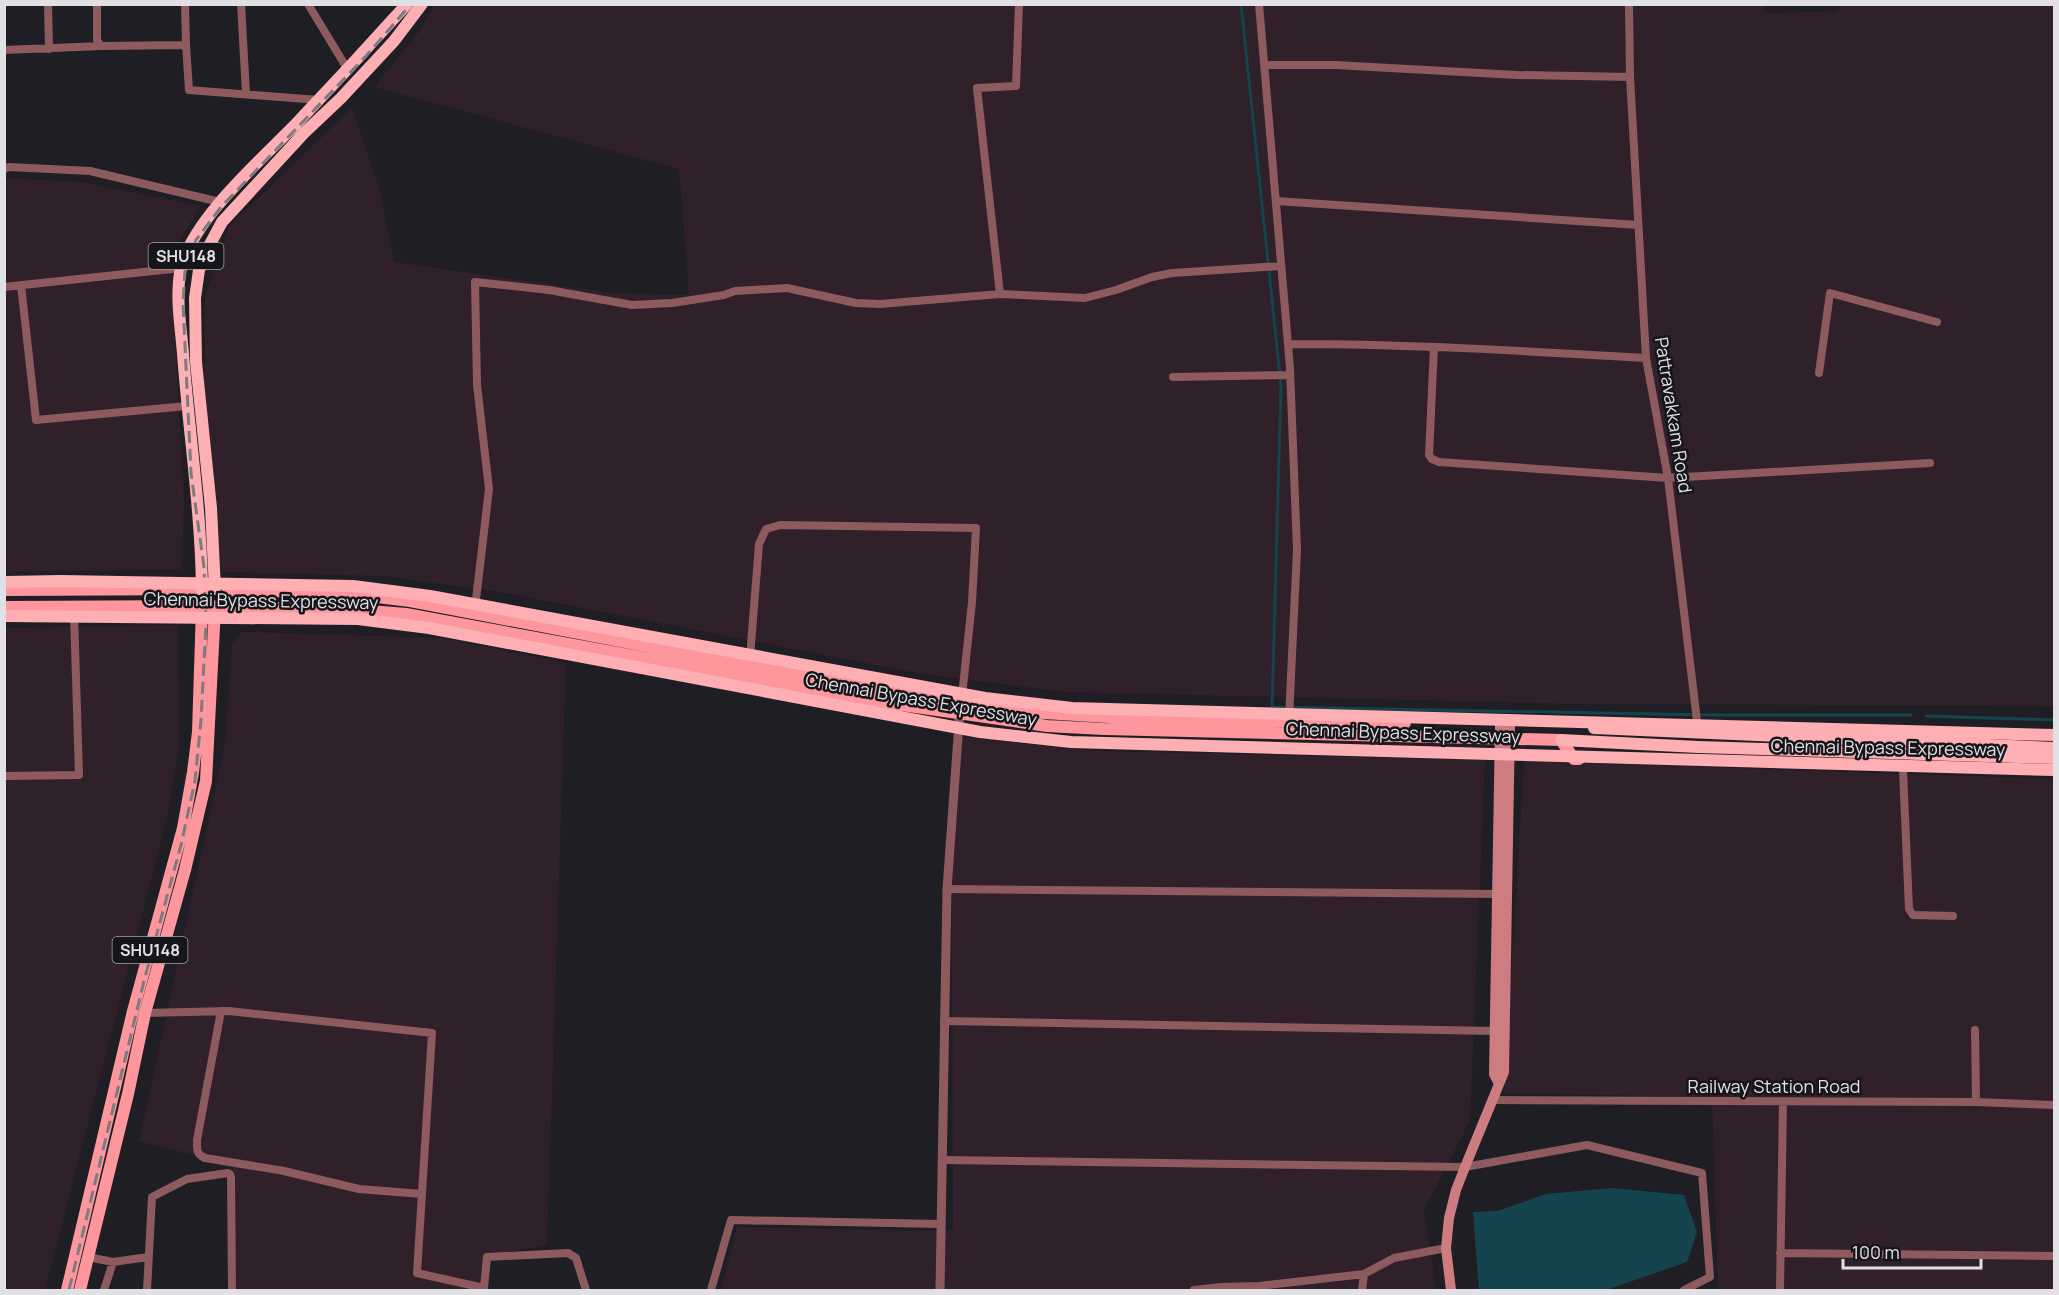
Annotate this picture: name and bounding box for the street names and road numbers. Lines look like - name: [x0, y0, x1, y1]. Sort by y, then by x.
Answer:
- road number: SHU148: [148, 243, 224, 269]
- street label: Pattravakkam Road: [1650, 335, 1698, 495]
- street label: Chennai Bypass Expressway: [143, 586, 379, 614]
- street label: Chennai Bypass Expressway: [804, 667, 1039, 731]
- street label: Chennai Bypass Expressway: [1285, 716, 1521, 748]
- street label: Chennai Bypass Expressway: [1770, 733, 2006, 761]
- road number: SHU148: [112, 937, 188, 963]
- street label: Railway Station Road: [1688, 1074, 1860, 1098]

